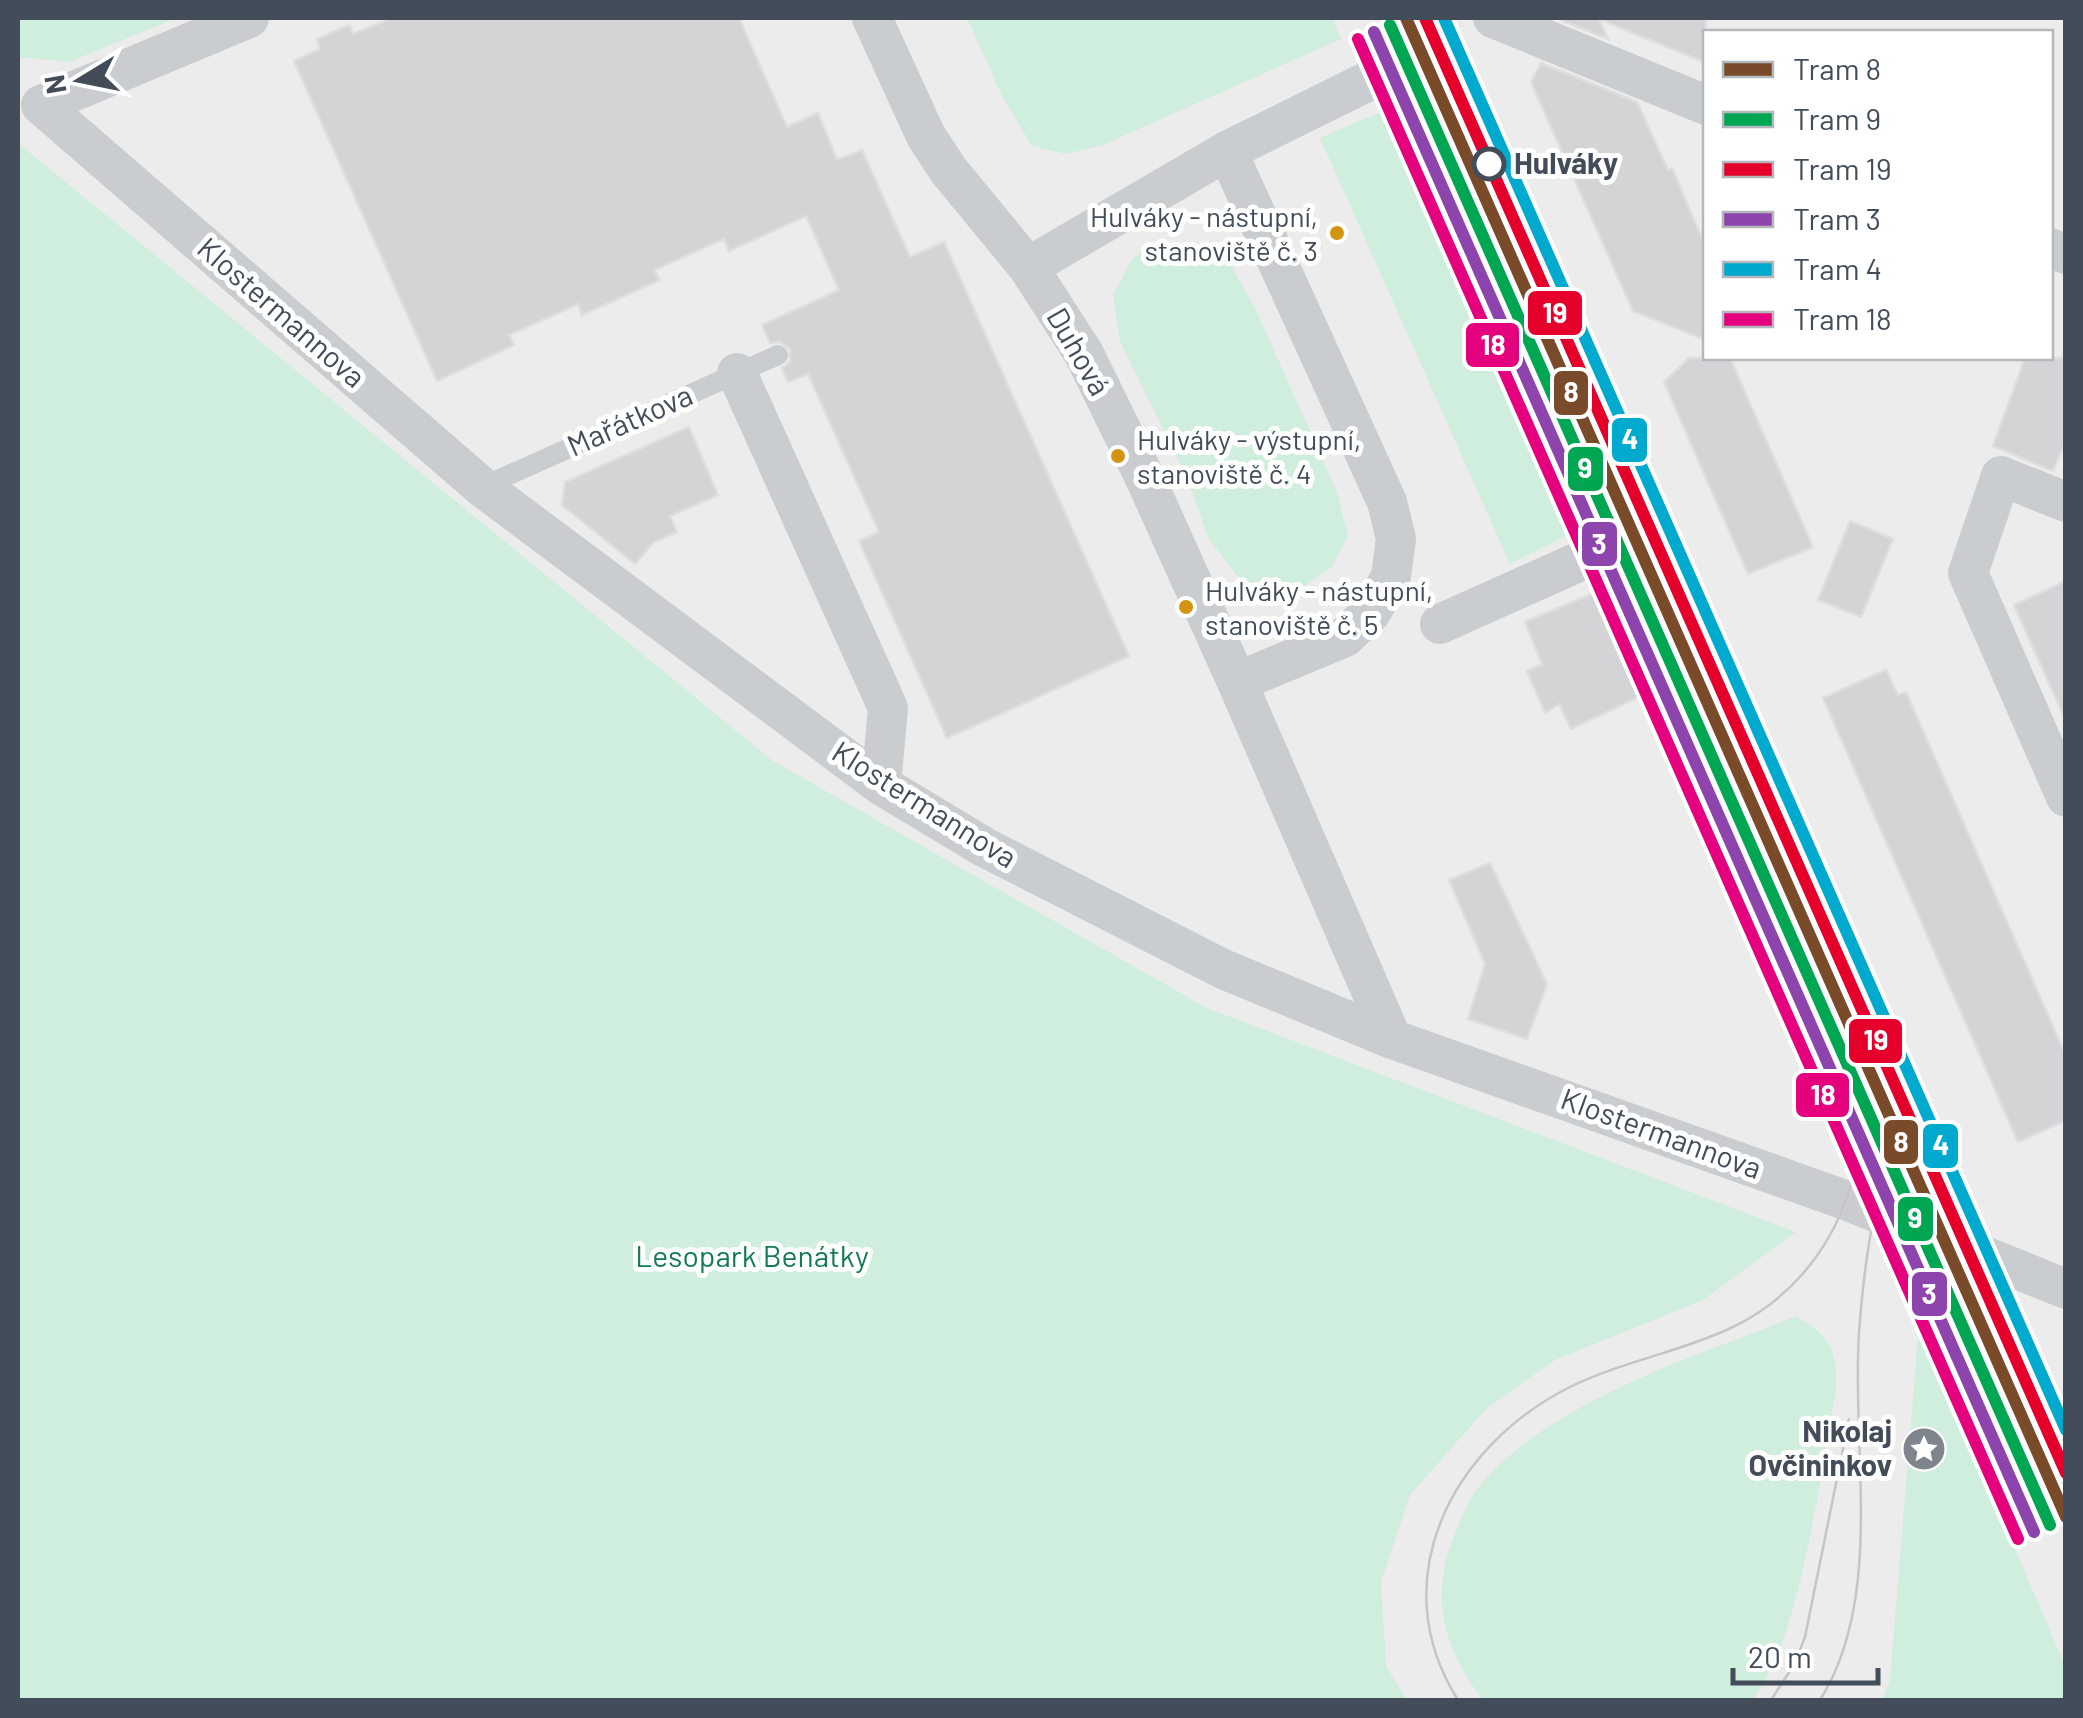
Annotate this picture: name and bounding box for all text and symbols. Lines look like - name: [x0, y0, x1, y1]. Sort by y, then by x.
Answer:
- north arrow: [30, 30, 130, 130]
- legend: [1703, 30, 2053, 360]
- text: Tram 8: [1793, 50, 1881, 86]
- text: N: [36, 72, 73, 97]
- text: Tram 9: [1793, 100, 1881, 136]
- place label: Hulváky: [1514, 144, 1618, 180]
- marker: Hulváky: [1473, 148, 1505, 180]
- text: Tram 19: [1793, 150, 1892, 186]
- place label: Hulváky - nástupní, stanoviště č. 3: [1090, 199, 1318, 267]
- text: Tram 3: [1793, 200, 1881, 236]
- marker: Hulváky - nástupní, stanoviště č. 3: [1327, 223, 1347, 243]
- street label: Klostermannova: [191, 229, 374, 394]
- text: Tram 4: [1793, 250, 1882, 286]
- line badge: 19: [1526, 289, 1584, 337]
- text: 19: [1543, 295, 1567, 329]
- text: Tram 18: [1793, 300, 1892, 336]
- street label: Duhová: [1040, 301, 1119, 401]
- line badge: 18: [1464, 321, 1521, 369]
- text: 18: [1480, 327, 1506, 361]
- line badge: 8: [1552, 369, 1590, 417]
- text: 8: [1563, 374, 1579, 408]
- street label: Mařátkova: [561, 376, 697, 463]
- line badge: 4: [1610, 416, 1649, 464]
- text: 4: [1622, 421, 1638, 455]
- place label: Hulváky - výstupní, stanoviště č. 4: [1137, 422, 1361, 490]
- line badge: 9: [1566, 445, 1605, 493]
- marker: Hulváky - výstupní, stanoviště č. 4: [1108, 446, 1128, 466]
- text: 9: [1578, 450, 1592, 484]
- line badge: 3: [1580, 520, 1619, 568]
- text: 3: [1591, 526, 1607, 560]
- place label: Hulváky - nástupní, stanoviště č. 5: [1205, 573, 1433, 641]
- marker: Hulváky - nástupní, stanoviště č. 5: [1176, 597, 1196, 617]
- street label: Klostermannova: [826, 732, 1024, 874]
- line badge: 19: [1847, 1017, 1904, 1065]
- text: 19: [1864, 1022, 1888, 1056]
- line badge: 18: [1794, 1071, 1851, 1119]
- text: 18: [1810, 1077, 1836, 1111]
- street label: Klostermannova: [1557, 1079, 1767, 1185]
- line badge: 8: [1882, 1118, 1920, 1166]
- line badge: 4: [1921, 1122, 1960, 1170]
- text: 8: [1893, 1124, 1909, 1158]
- text: 4: [1933, 1127, 1949, 1161]
- line badge: 9: [1896, 1195, 1935, 1243]
- text: 9: [1908, 1200, 1922, 1234]
- park label: Lesopark Benátky: [635, 1237, 869, 1273]
- line badge: 3: [1910, 1270, 1949, 1318]
- text: 3: [1921, 1276, 1937, 1310]
- place label: Nikolaj Ovčininkov: [1748, 1412, 1892, 1482]
- place icon: Nikolaj Ovčininkov: [1901, 1426, 1947, 1472]
- scale bar: [1733, 1623, 1878, 1685]
- text: 20 m: [1748, 1638, 1812, 1674]

